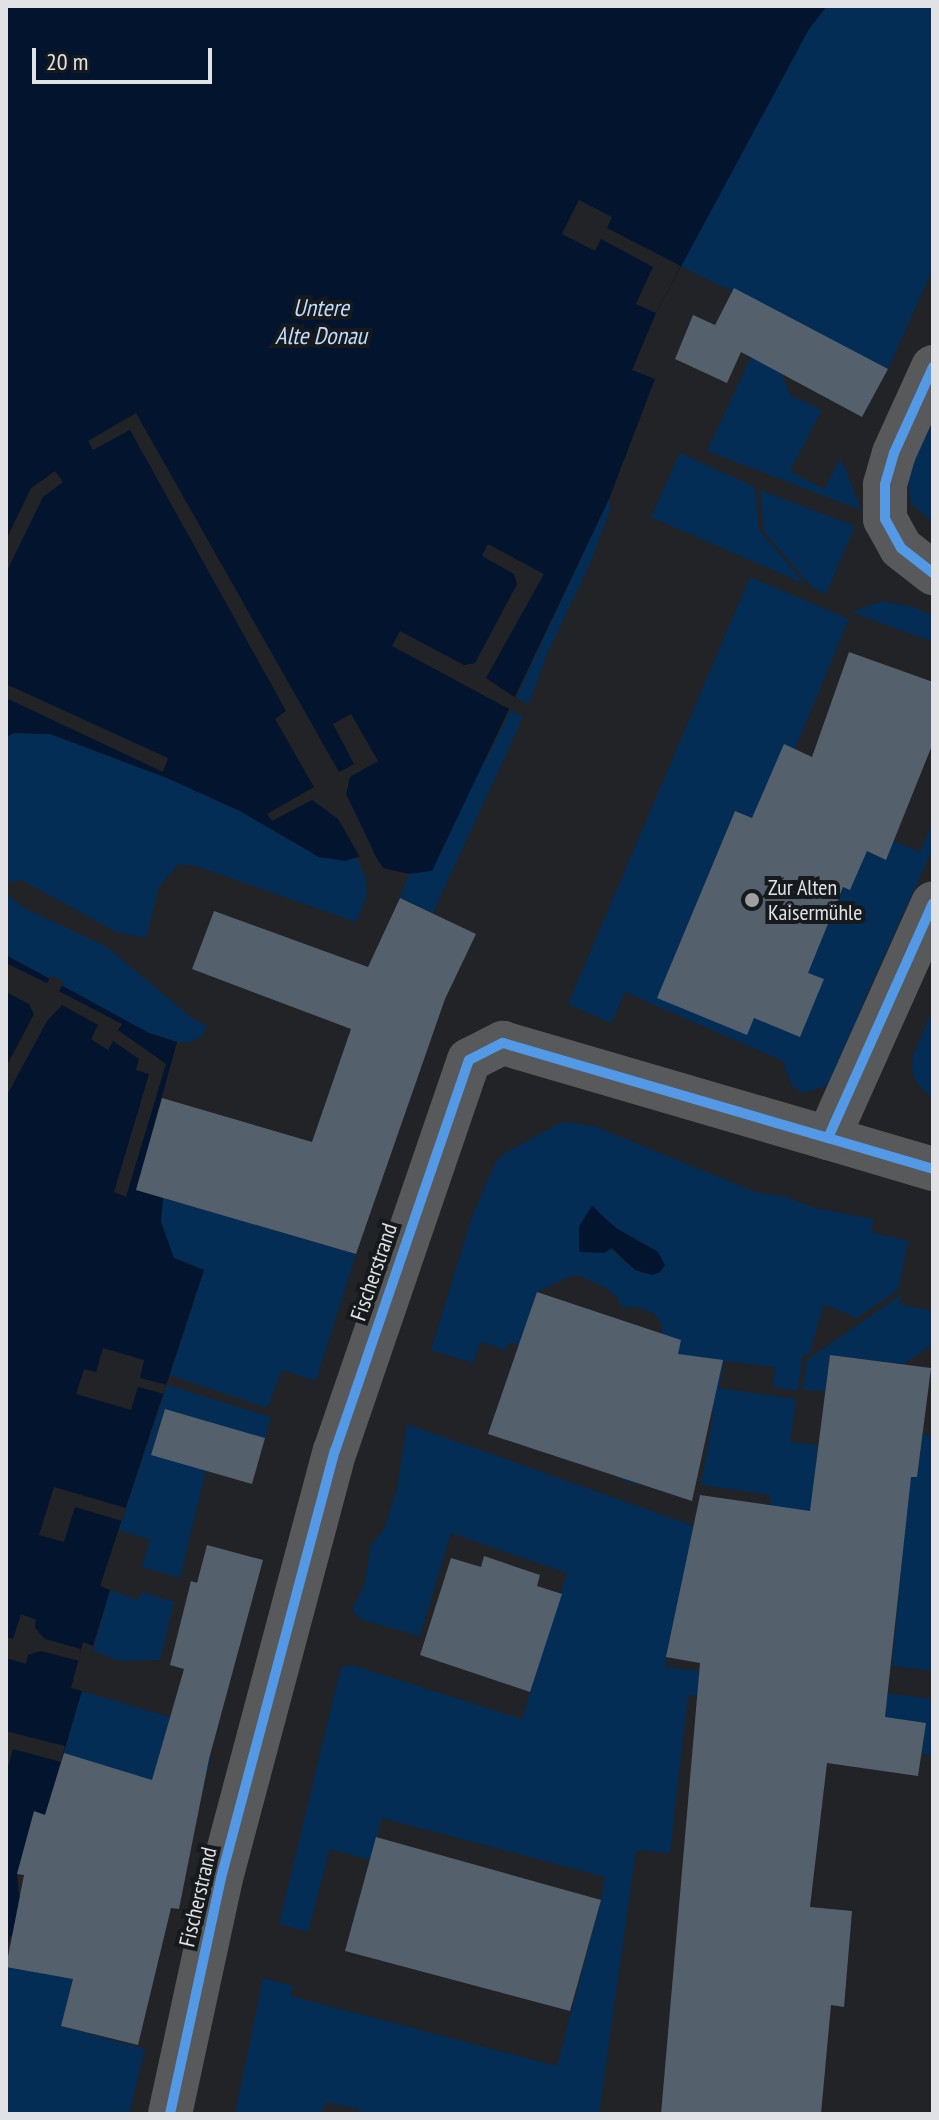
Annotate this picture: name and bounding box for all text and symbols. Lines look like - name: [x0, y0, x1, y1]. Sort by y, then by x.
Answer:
- scale bar: [36, 32, 216, 82]
- text: 20 m: [46, 46, 88, 77]
- water label: Untere Alte Donau: [275, 294, 367, 350]
- place label: Zur Alten Kaisermühle: [768, 874, 862, 926]
- marker: Zur Alten Kaisermühle: [743, 891, 761, 909]
- street label: Fischerstrand: [345, 1220, 403, 1324]
- street label: Fischerstrand: [174, 1845, 222, 1949]

